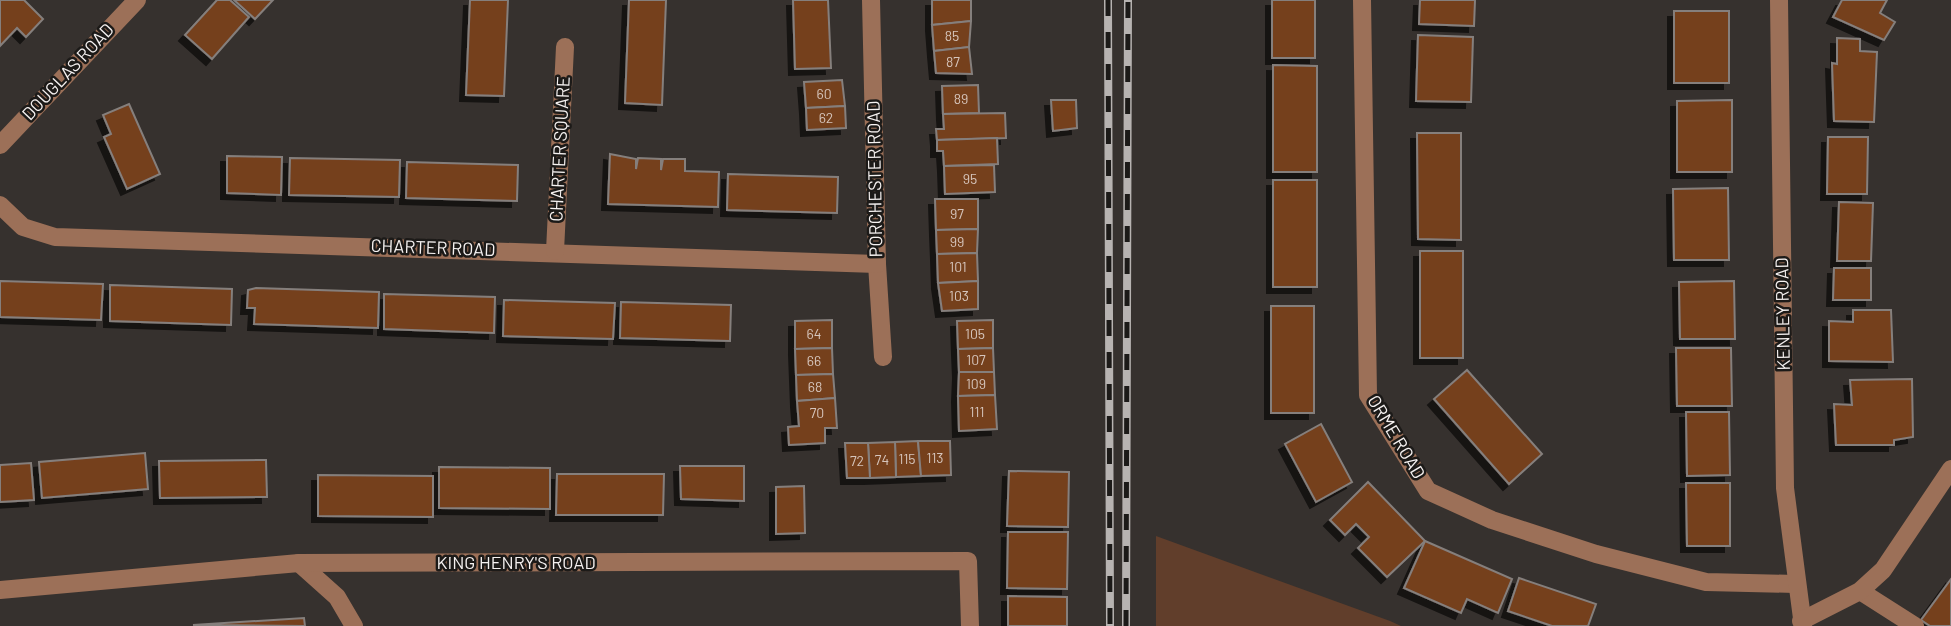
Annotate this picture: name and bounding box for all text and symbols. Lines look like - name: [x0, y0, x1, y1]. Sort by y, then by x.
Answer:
- street label: DOUGLAS ROAD: [17, 18, 118, 124]
- house number: 85: [945, 27, 959, 44]
- house number: 87: [946, 53, 960, 70]
- street label: CHARTER SQUARE: [544, 76, 574, 222]
- house number: 60: [816, 85, 832, 102]
- house number: 89: [954, 90, 968, 107]
- street label: PORCHESTER ROAD: [862, 101, 886, 257]
- house number: 62: [819, 109, 833, 126]
- house number: 95: [963, 170, 977, 187]
- house number: 97: [950, 205, 964, 222]
- house number: 99: [950, 233, 964, 250]
- street label: CHARTER ROAD: [370, 234, 496, 260]
- street label: KENLEY ROAD: [1770, 257, 1794, 371]
- house number: 101: [949, 258, 967, 275]
- house number: 103: [949, 287, 969, 304]
- house number: 64: [807, 325, 821, 342]
- house number: 105: [965, 325, 985, 342]
- house number: 107: [966, 351, 986, 368]
- house number: 66: [807, 352, 821, 369]
- house number: 109: [966, 375, 986, 392]
- house number: 68: [808, 378, 822, 395]
- street label: ORME ROAD: [1363, 391, 1430, 482]
- house number: 111: [970, 403, 984, 420]
- house number: 70: [810, 404, 824, 421]
- house number: 113: [926, 449, 944, 466]
- house number: 115: [898, 450, 916, 467]
- house number: 74: [875, 451, 889, 468]
- house number: 72: [850, 452, 864, 469]
- street label: KING HENRY'S ROAD: [436, 551, 596, 573]

